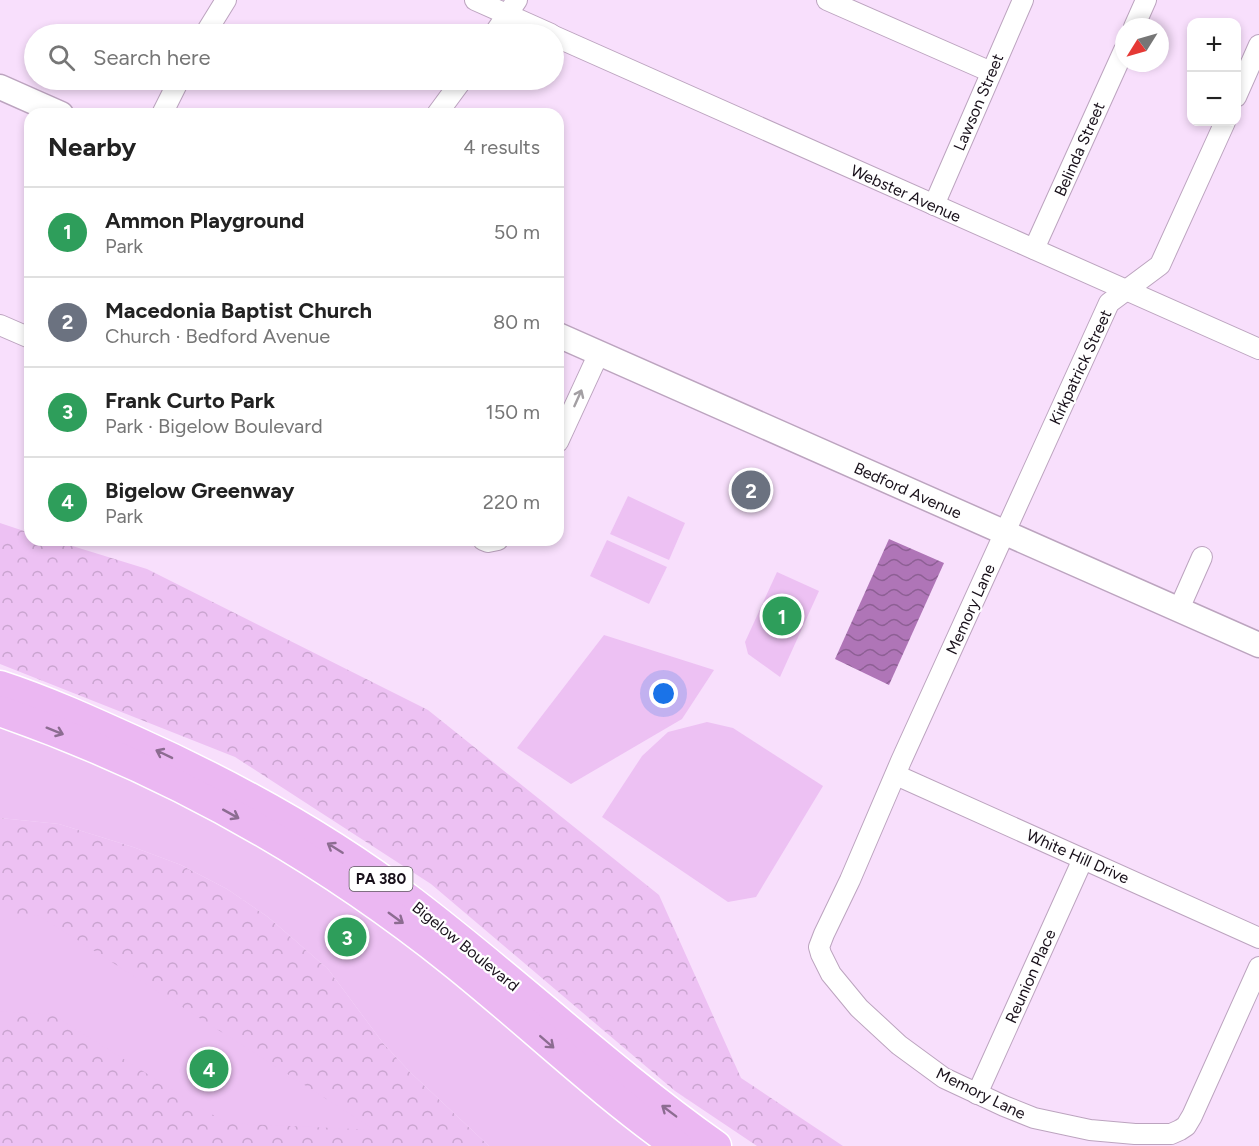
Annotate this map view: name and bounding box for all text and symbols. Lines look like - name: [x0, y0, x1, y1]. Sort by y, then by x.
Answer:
- north arrow: [1115, 18, 1169, 72]
- map controls: [1187, 18, 1241, 126]
- button: +: [1187, 18, 1241, 72]
- search box: [24, 24, 564, 90]
- icon: search: [45, 41, 78, 74]
- text: Search here: [93, 44, 211, 71]
- street label: Lawson Street: [950, 51, 1007, 153]
- button: −: [1187, 72, 1241, 126]
- street label: Belinda Street: [1050, 99, 1109, 199]
- text: Nearby: [48, 131, 136, 163]
- text: 4 results: [463, 135, 540, 159]
- street label: Webster Avenue: [848, 161, 964, 226]
- text: Ammon Playground: [105, 207, 304, 234]
- text: 1: [63, 220, 72, 244]
- text: 50 m: [494, 220, 540, 244]
- text: Park: [105, 234, 143, 258]
- text: Macedonia Baptist Church: [105, 297, 372, 324]
- street label: Kirkpatrick Street: [1046, 307, 1115, 428]
- text: 2: [62, 310, 73, 334]
- text: 80 m: [493, 310, 540, 334]
- text: Church · Bedford Avenue: [105, 324, 330, 348]
- text: Frank Curto Park: [105, 387, 275, 414]
- one-way arrow: [573, 389, 585, 407]
- text: 3: [62, 400, 73, 424]
- text: 150 m: [485, 400, 540, 424]
- text: Park · Bigelow Boulevard: [105, 414, 323, 438]
- street label: Bedford Avenue: [851, 458, 965, 523]
- pin: 2: [732, 468, 771, 512]
- text: Bigelow Greenway: [105, 477, 294, 504]
- text: 4: [61, 490, 74, 514]
- text: 220 m: [483, 490, 540, 514]
- text: Park: [105, 504, 143, 528]
- street label: Memory Lane: [942, 561, 999, 657]
- pin: 1: [762, 594, 802, 638]
- your location: [649, 679, 678, 708]
- one-way arrow: [45, 726, 64, 737]
- one-way arrow: [155, 748, 173, 760]
- one-way arrow: [222, 808, 239, 820]
- street label: White Hill Drive: [1023, 825, 1132, 888]
- one-way arrow: [327, 842, 344, 854]
- road number: PA 380: [350, 867, 412, 891]
- street label: Bigelow Boulevard: [408, 898, 523, 995]
- one-way arrow: [387, 912, 403, 925]
- pin: 3: [328, 914, 366, 960]
- street label: Reunion Place: [1001, 926, 1060, 1026]
- one-way arrow: [539, 1035, 554, 1049]
- pin: 4: [190, 1046, 228, 1092]
- street label: Memory Lane: [933, 1064, 1029, 1123]
- one-way arrow: [662, 1105, 678, 1118]

